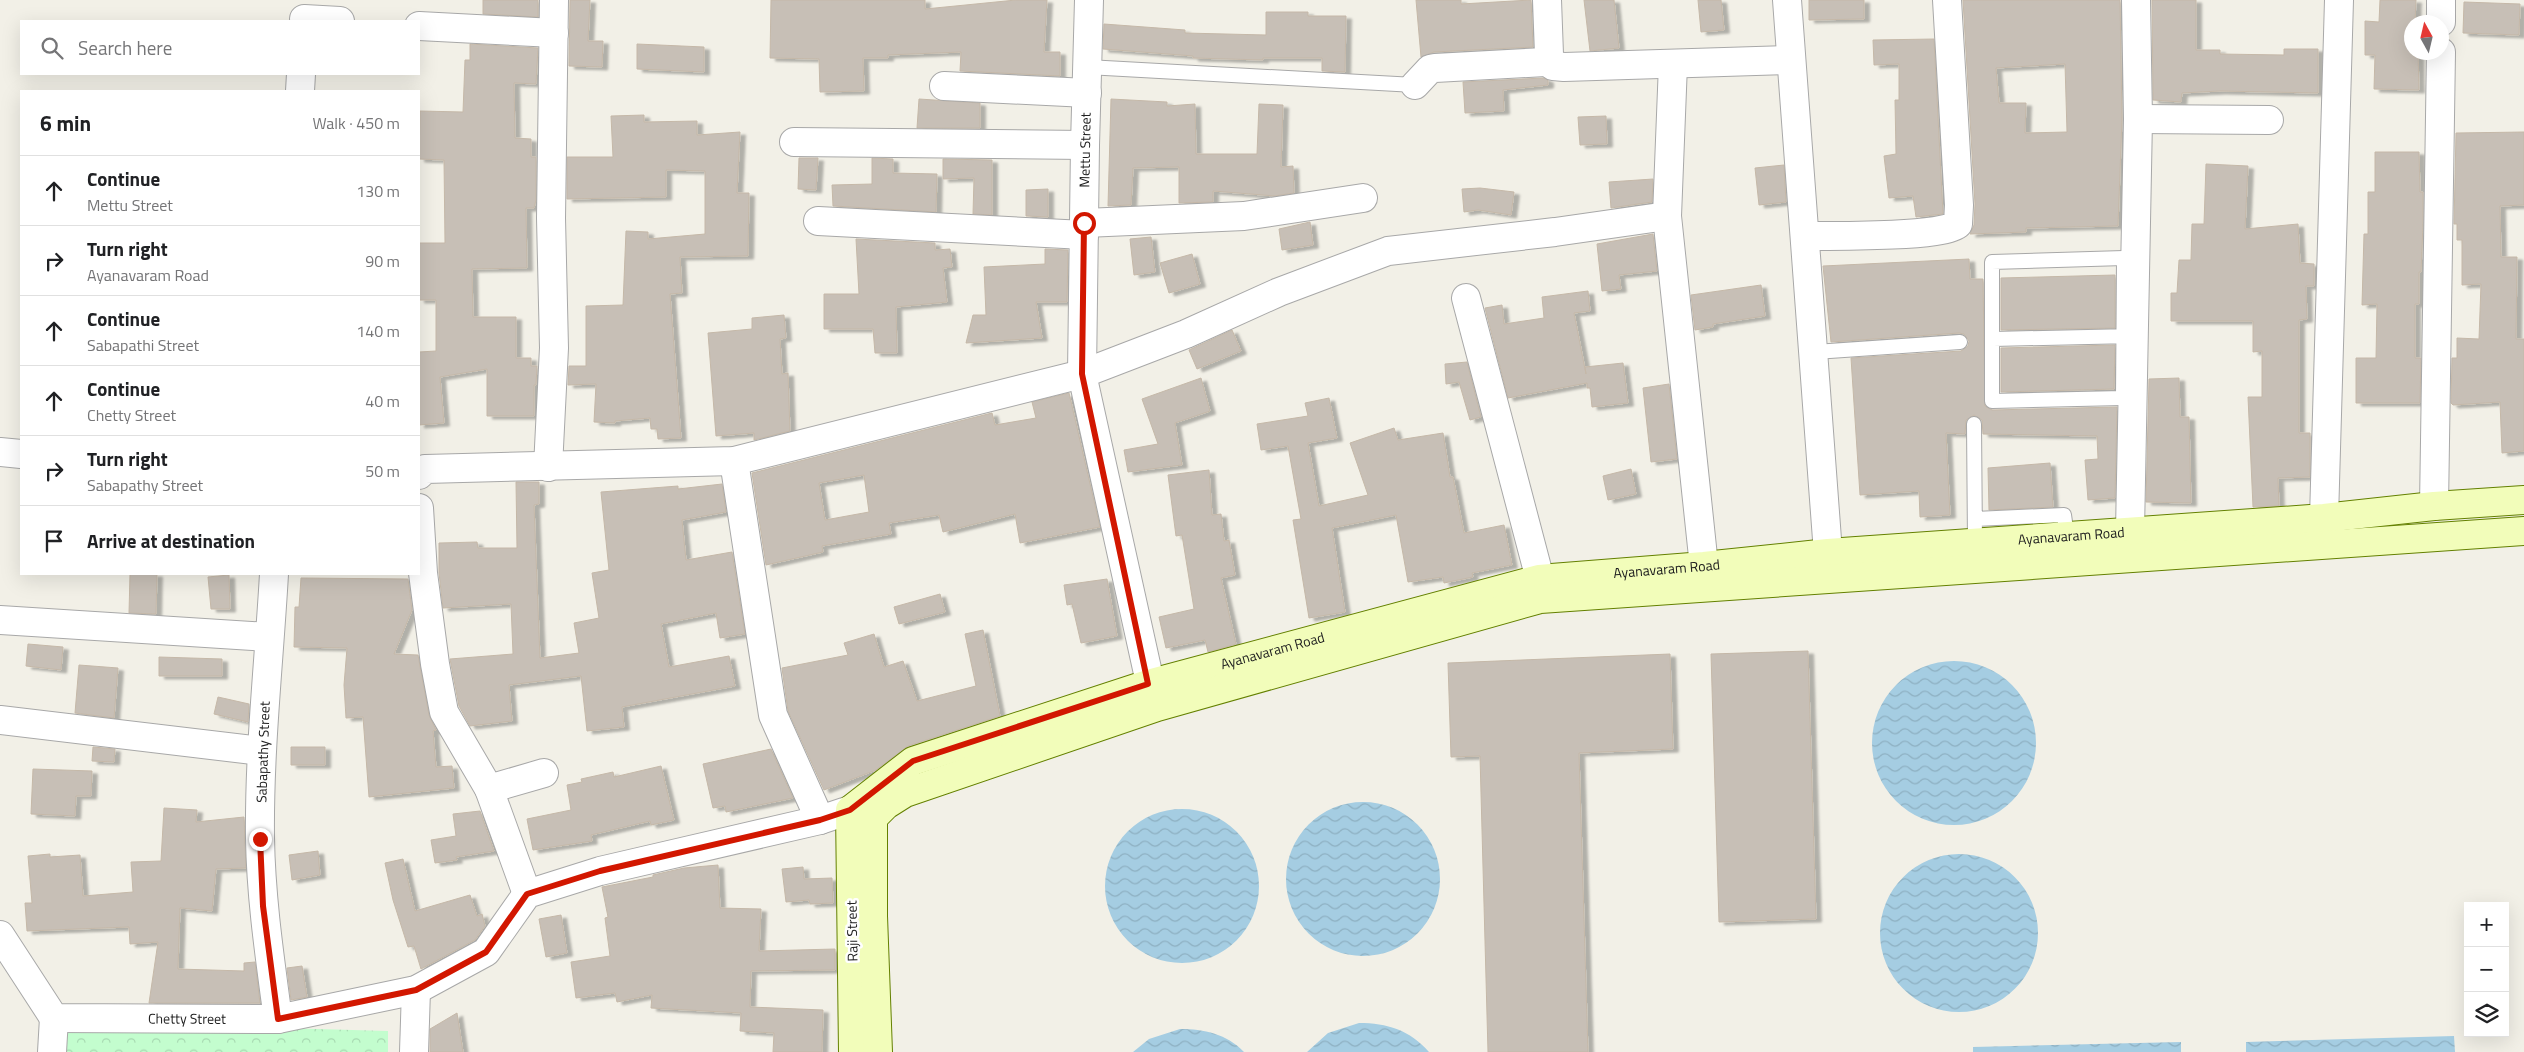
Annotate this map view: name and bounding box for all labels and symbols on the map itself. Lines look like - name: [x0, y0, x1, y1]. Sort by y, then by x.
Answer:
- north arrow: [2404, 15, 2449, 60]
- street label: Mettu Street: [1073, 112, 1096, 188]
- route start: [1073, 212, 1096, 235]
- street label: Ayanavaram Road: [2017, 521, 2125, 550]
- street label: Ayanavaram Road: [1612, 553, 1721, 583]
- street label: Ayanavaram Road: [1218, 626, 1327, 674]
- street label: Sabapathy Street: [250, 701, 275, 803]
- route end: [249, 828, 272, 851]
- street label: Raji Street: [840, 900, 863, 962]
- street label: Chetty Street: [148, 1007, 226, 1029]

